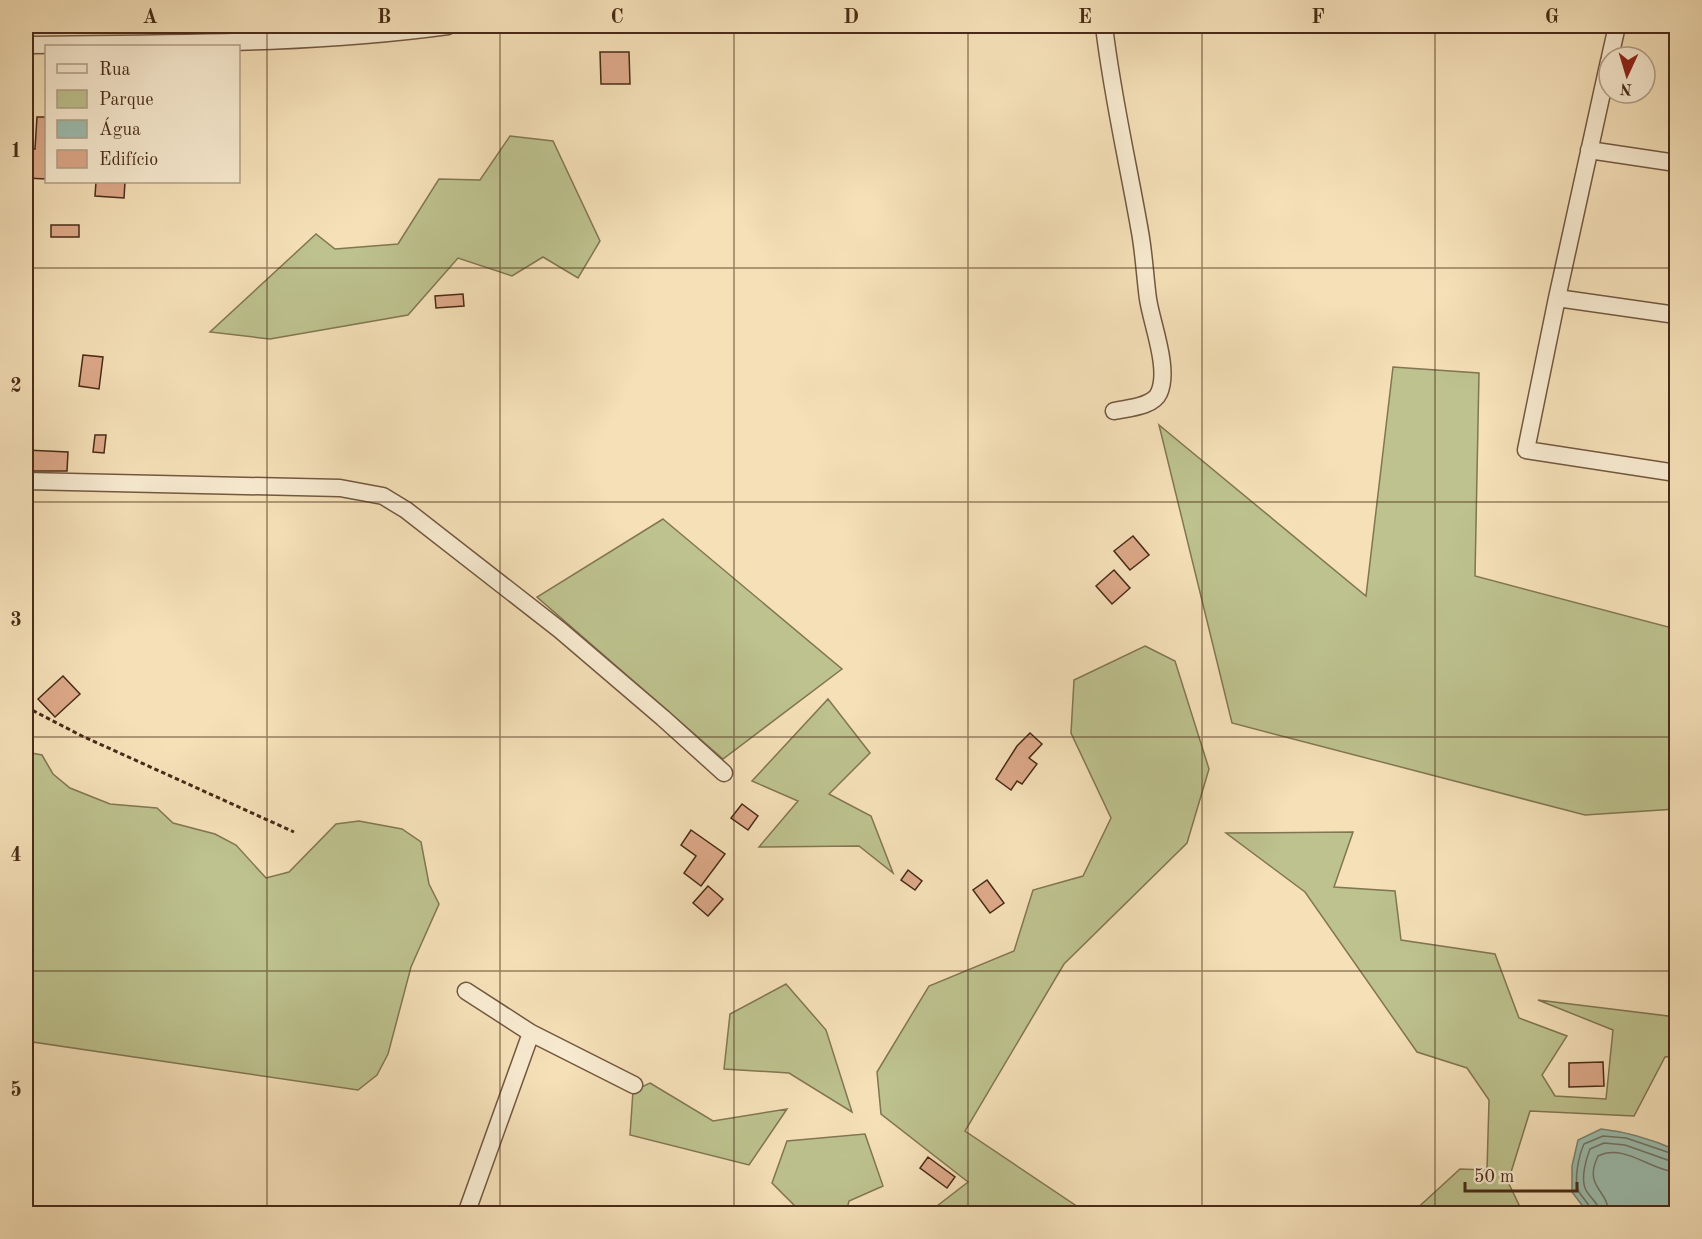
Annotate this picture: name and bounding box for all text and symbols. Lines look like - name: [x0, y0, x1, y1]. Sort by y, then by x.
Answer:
- text: A: [142, 8, 158, 28]
- text: B: [377, 8, 391, 28]
- text: C: [610, 8, 624, 28]
- text: D: [843, 8, 859, 28]
- text: E: [1078, 8, 1092, 28]
- text: F: [1311, 8, 1325, 28]
- text: G: [1545, 8, 1559, 28]
- legend: [45, 45, 240, 183]
- north arrow: [1597, 45, 1657, 105]
- text: Rua: [99, 61, 130, 79]
- text: N: [1619, 80, 1633, 96]
- text: Parque: [99, 91, 154, 109]
- text: Água: [99, 117, 141, 139]
- text: 1: [10, 142, 22, 162]
- text: Edifício: [99, 151, 158, 169]
- text: 2: [10, 377, 22, 397]
- text: 3: [10, 611, 22, 631]
- text: 4: [10, 846, 22, 866]
- text: 5: [10, 1080, 22, 1101]
- scale bar: [1465, 1155, 1578, 1193]
- text: 50 m: [1474, 1168, 1514, 1186]

